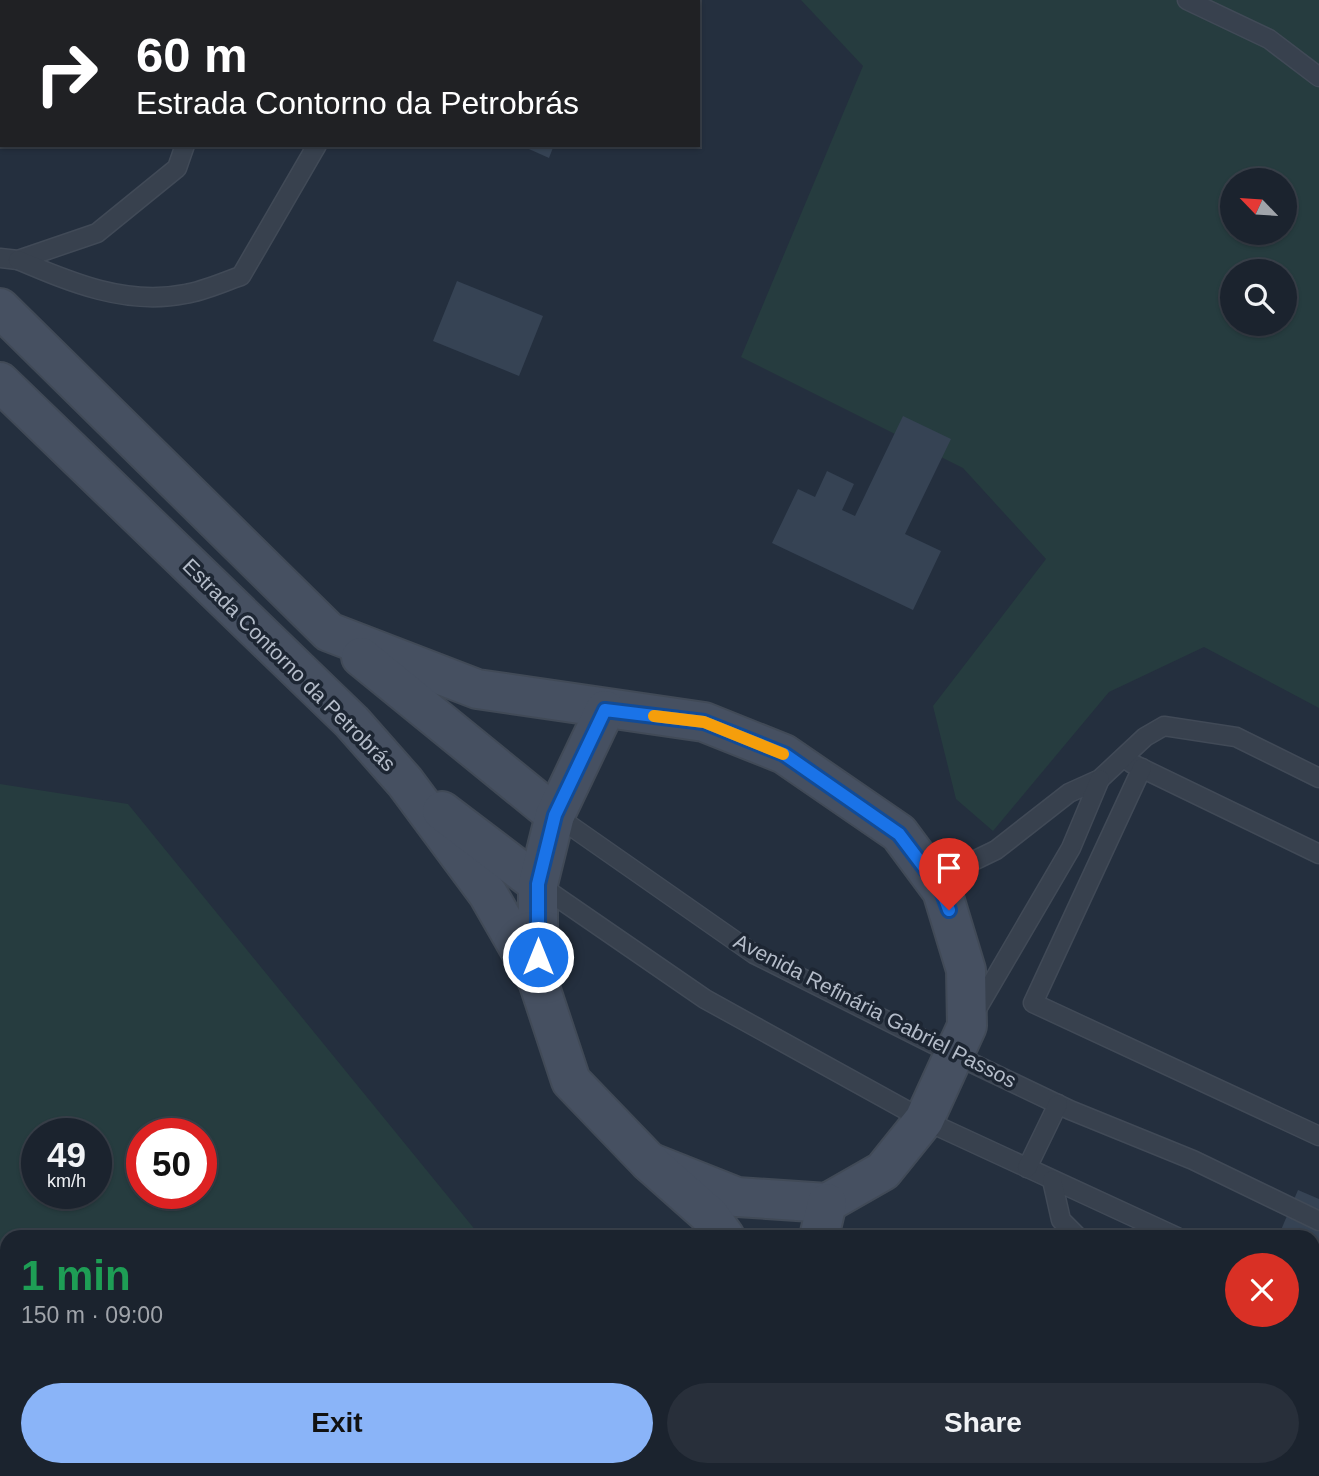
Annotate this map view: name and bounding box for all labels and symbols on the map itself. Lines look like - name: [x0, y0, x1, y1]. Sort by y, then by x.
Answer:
- north arrow: [1220, 168, 1297, 245]
- street label: Estrada Contorno da Petrobrás: [178, 554, 400, 776]
- pin: [919, 838, 979, 910]
- position arrow: [501, 920, 575, 994]
- street label: Avenida Refinária Gabriel Passos: [730, 929, 1020, 1092]
- speed limit sign: 50: [126, 1118, 217, 1209]

